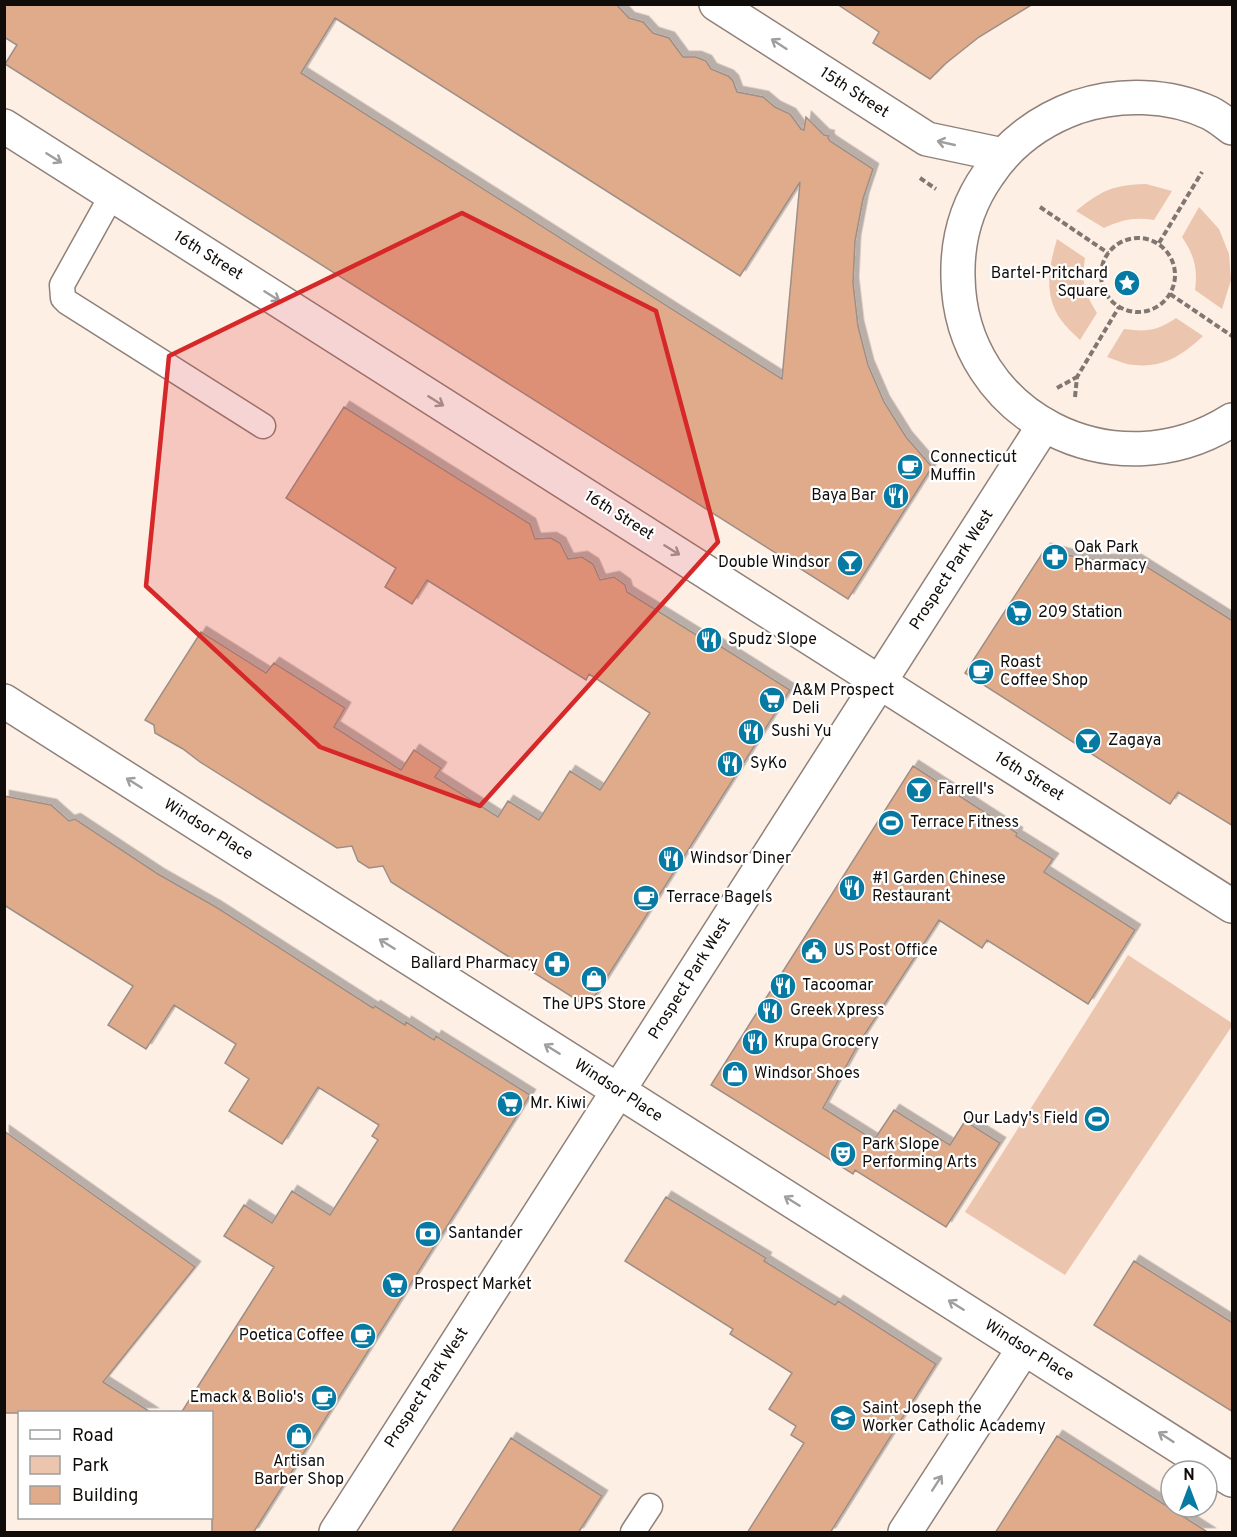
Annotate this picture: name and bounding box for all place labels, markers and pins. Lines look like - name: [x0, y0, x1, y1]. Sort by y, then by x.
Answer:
- place label: Bartel-Pritchard Square: [991, 264, 1108, 302]
- place icon: Bartel-Pritchard Square: [1112, 268, 1142, 298]
- place label: Connecticut Muffin: [930, 448, 1017, 486]
- cafe icon: Connecticut Muffin: [895, 452, 925, 482]
- restaurant icon: Baya Bar: [881, 481, 911, 511]
- place label: Baya Bar: [811, 486, 876, 506]
- place label: Oak Park Pharmacy: [1074, 538, 1147, 576]
- pharmacy icon: Oak Park Pharmacy: [1040, 542, 1070, 572]
- bar icon: Double Windsor: [835, 548, 865, 578]
- place label: Double Windsor: [718, 553, 830, 573]
- supermarket icon: 209 Station: [1004, 598, 1034, 628]
- place label: 209 Station: [1038, 603, 1123, 623]
- restaurant icon: Spudz Slope: [694, 625, 724, 655]
- place label: Spudz Slope: [728, 630, 817, 650]
- place label: Roast Coffee Shop: [1000, 653, 1088, 691]
- cafe icon: Roast Coffee Shop: [966, 657, 996, 687]
- place label: A&M Prospect Deli: [792, 681, 894, 719]
- supermarket icon: A&M Prospect Deli: [757, 685, 787, 715]
- restaurant icon: Sushi Yu: [736, 717, 766, 747]
- place label: Sushi Yu: [771, 722, 832, 742]
- bar icon: Zagaya: [1073, 726, 1103, 756]
- place label: Zagaya: [1108, 731, 1161, 751]
- restaurant icon: SyKo: [715, 749, 745, 779]
- place label: SyKo: [750, 754, 787, 774]
- bar icon: Farrell's: [904, 775, 934, 805]
- place label: Farrell's: [938, 780, 994, 800]
- sports icon: Terrace Fitness: [876, 808, 906, 838]
- place label: Terrace Fitness: [910, 813, 1019, 833]
- restaurant icon: Windsor Diner: [656, 844, 686, 874]
- place label: Windsor Diner: [690, 849, 791, 869]
- place label: #1 Garden Chinese Restaurant: [872, 869, 1006, 907]
- restaurant icon: #1 Garden Chinese Restaurant: [837, 873, 867, 903]
- cafe icon: Terrace Bagels: [631, 883, 661, 913]
- place label: Terrace Bagels: [666, 888, 772, 908]
- public building icon: US Post Office: [799, 936, 829, 966]
- place label: US Post Office: [834, 941, 938, 961]
- pharmacy icon: Ballard Pharmacy: [542, 949, 572, 979]
- place label: Ballard Pharmacy: [411, 954, 538, 974]
- shop icon: The UPS Store: [579, 964, 609, 994]
- restaurant icon: Tacoomar: [768, 971, 798, 1001]
- place label: Tacoomar: [802, 976, 874, 996]
- place label: The UPS Store: [542, 995, 646, 1015]
- restaurant icon: Greek Xpress: [755, 996, 785, 1026]
- place label: Greek Xpress: [790, 1001, 885, 1021]
- restaurant icon: Krupa Grocery: [740, 1027, 770, 1057]
- place label: Krupa Grocery: [774, 1032, 879, 1052]
- shop icon: Windsor Shoes: [720, 1059, 750, 1089]
- place label: Windsor Shoes: [754, 1064, 860, 1084]
- supermarket icon: Mr. Kiwi: [495, 1089, 525, 1119]
- place label: Mr. Kiwi: [530, 1094, 586, 1114]
- sports icon: Our Lady's Field: [1082, 1104, 1112, 1134]
- place label: Our Lady's Field: [963, 1109, 1078, 1129]
- place label: Park Slope Performing Arts: [862, 1135, 977, 1173]
- theatre icon: Park Slope Performing Arts: [828, 1139, 858, 1169]
- bank icon: Santander: [413, 1219, 443, 1249]
- place label: Santander: [448, 1224, 523, 1244]
- supermarket icon: Prospect Market: [380, 1270, 410, 1300]
- place label: Prospect Market: [414, 1275, 532, 1295]
- cafe icon: Poetica Coffee: [348, 1321, 378, 1351]
- place label: Poetica Coffee: [239, 1326, 344, 1346]
- cafe icon: Emack & Bolio's: [309, 1383, 339, 1413]
- place label: Emack & Bolio's: [190, 1388, 304, 1408]
- place label: Saint Joseph the Worker Catholic Academy: [862, 1399, 1046, 1437]
- school or university icon: Saint Joseph the Worker Catholic Academy: [828, 1403, 858, 1433]
- shop icon: Artisan Barber Shop: [284, 1421, 314, 1451]
- place label: Artisan Barber Shop: [254, 1452, 344, 1490]

